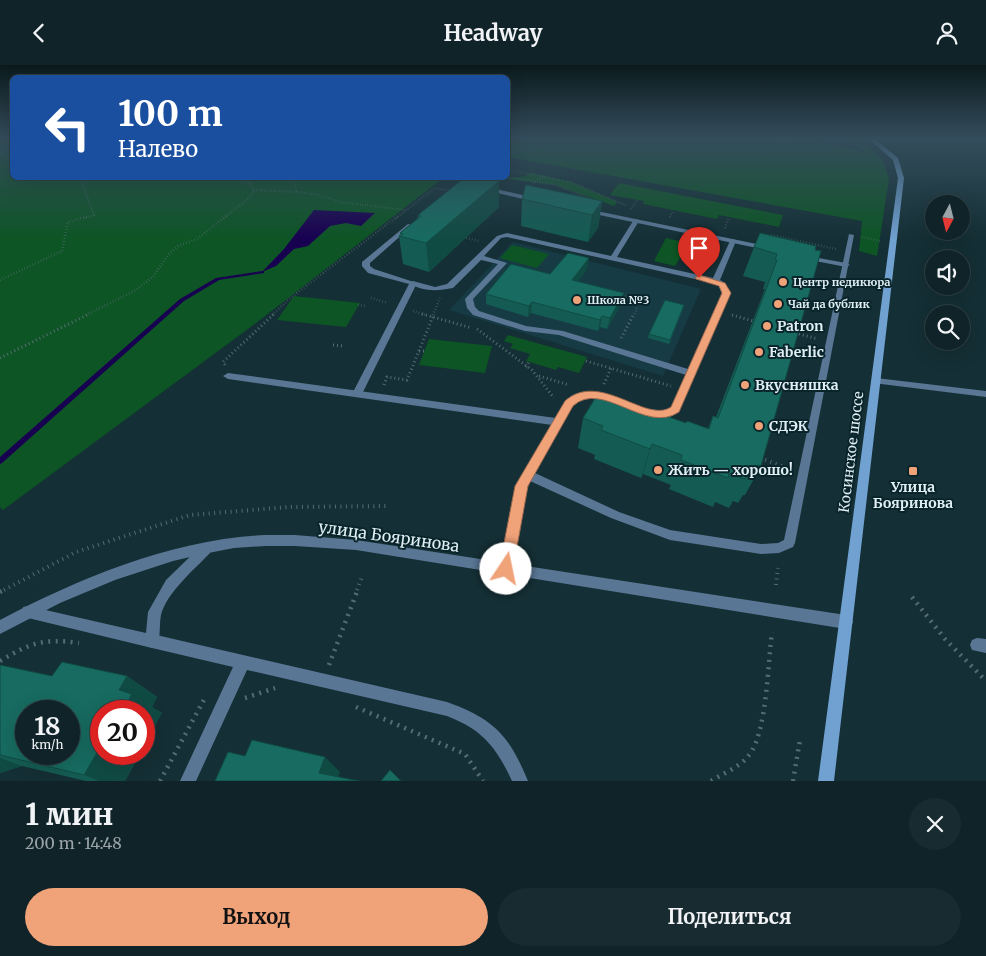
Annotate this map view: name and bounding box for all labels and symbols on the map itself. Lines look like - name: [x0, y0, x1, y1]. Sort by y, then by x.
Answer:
- north arrow: [925, 195, 970, 240]
- pin: [678, 227, 720, 278]
- place label: Центр педикюра: [793, 275, 890, 289]
- marker: Центр педикюра: [777, 276, 789, 288]
- place label: Школа №3: [587, 293, 649, 307]
- marker: Школа №3: [571, 294, 583, 306]
- place label: Чай да бублик: [788, 297, 870, 311]
- marker: Чай да бублик: [772, 298, 784, 310]
- place label: Patron: [777, 317, 824, 335]
- marker: Patron: [761, 320, 773, 332]
- place label: Faberlic: [769, 343, 824, 361]
- marker: Faberlic: [753, 346, 765, 358]
- place label: Вкусняшка: [755, 376, 839, 394]
- marker: Вкусняшка: [739, 379, 751, 391]
- street label: Косинское шоссе: [835, 390, 867, 514]
- place label: СДЭК: [769, 417, 809, 435]
- marker: СДЭК: [753, 420, 765, 432]
- place label: Жить — хорошо!: [668, 461, 793, 479]
- marker: Жить — хорошо!: [652, 464, 664, 476]
- marker: Улица Бояринова: [907, 465, 919, 477]
- place label: Улица Бояринова: [873, 478, 953, 512]
- street label: улица Бояринова: [317, 516, 461, 556]
- position arrow: [479, 542, 531, 594]
- speed limit sign: 20: [90, 700, 155, 765]

